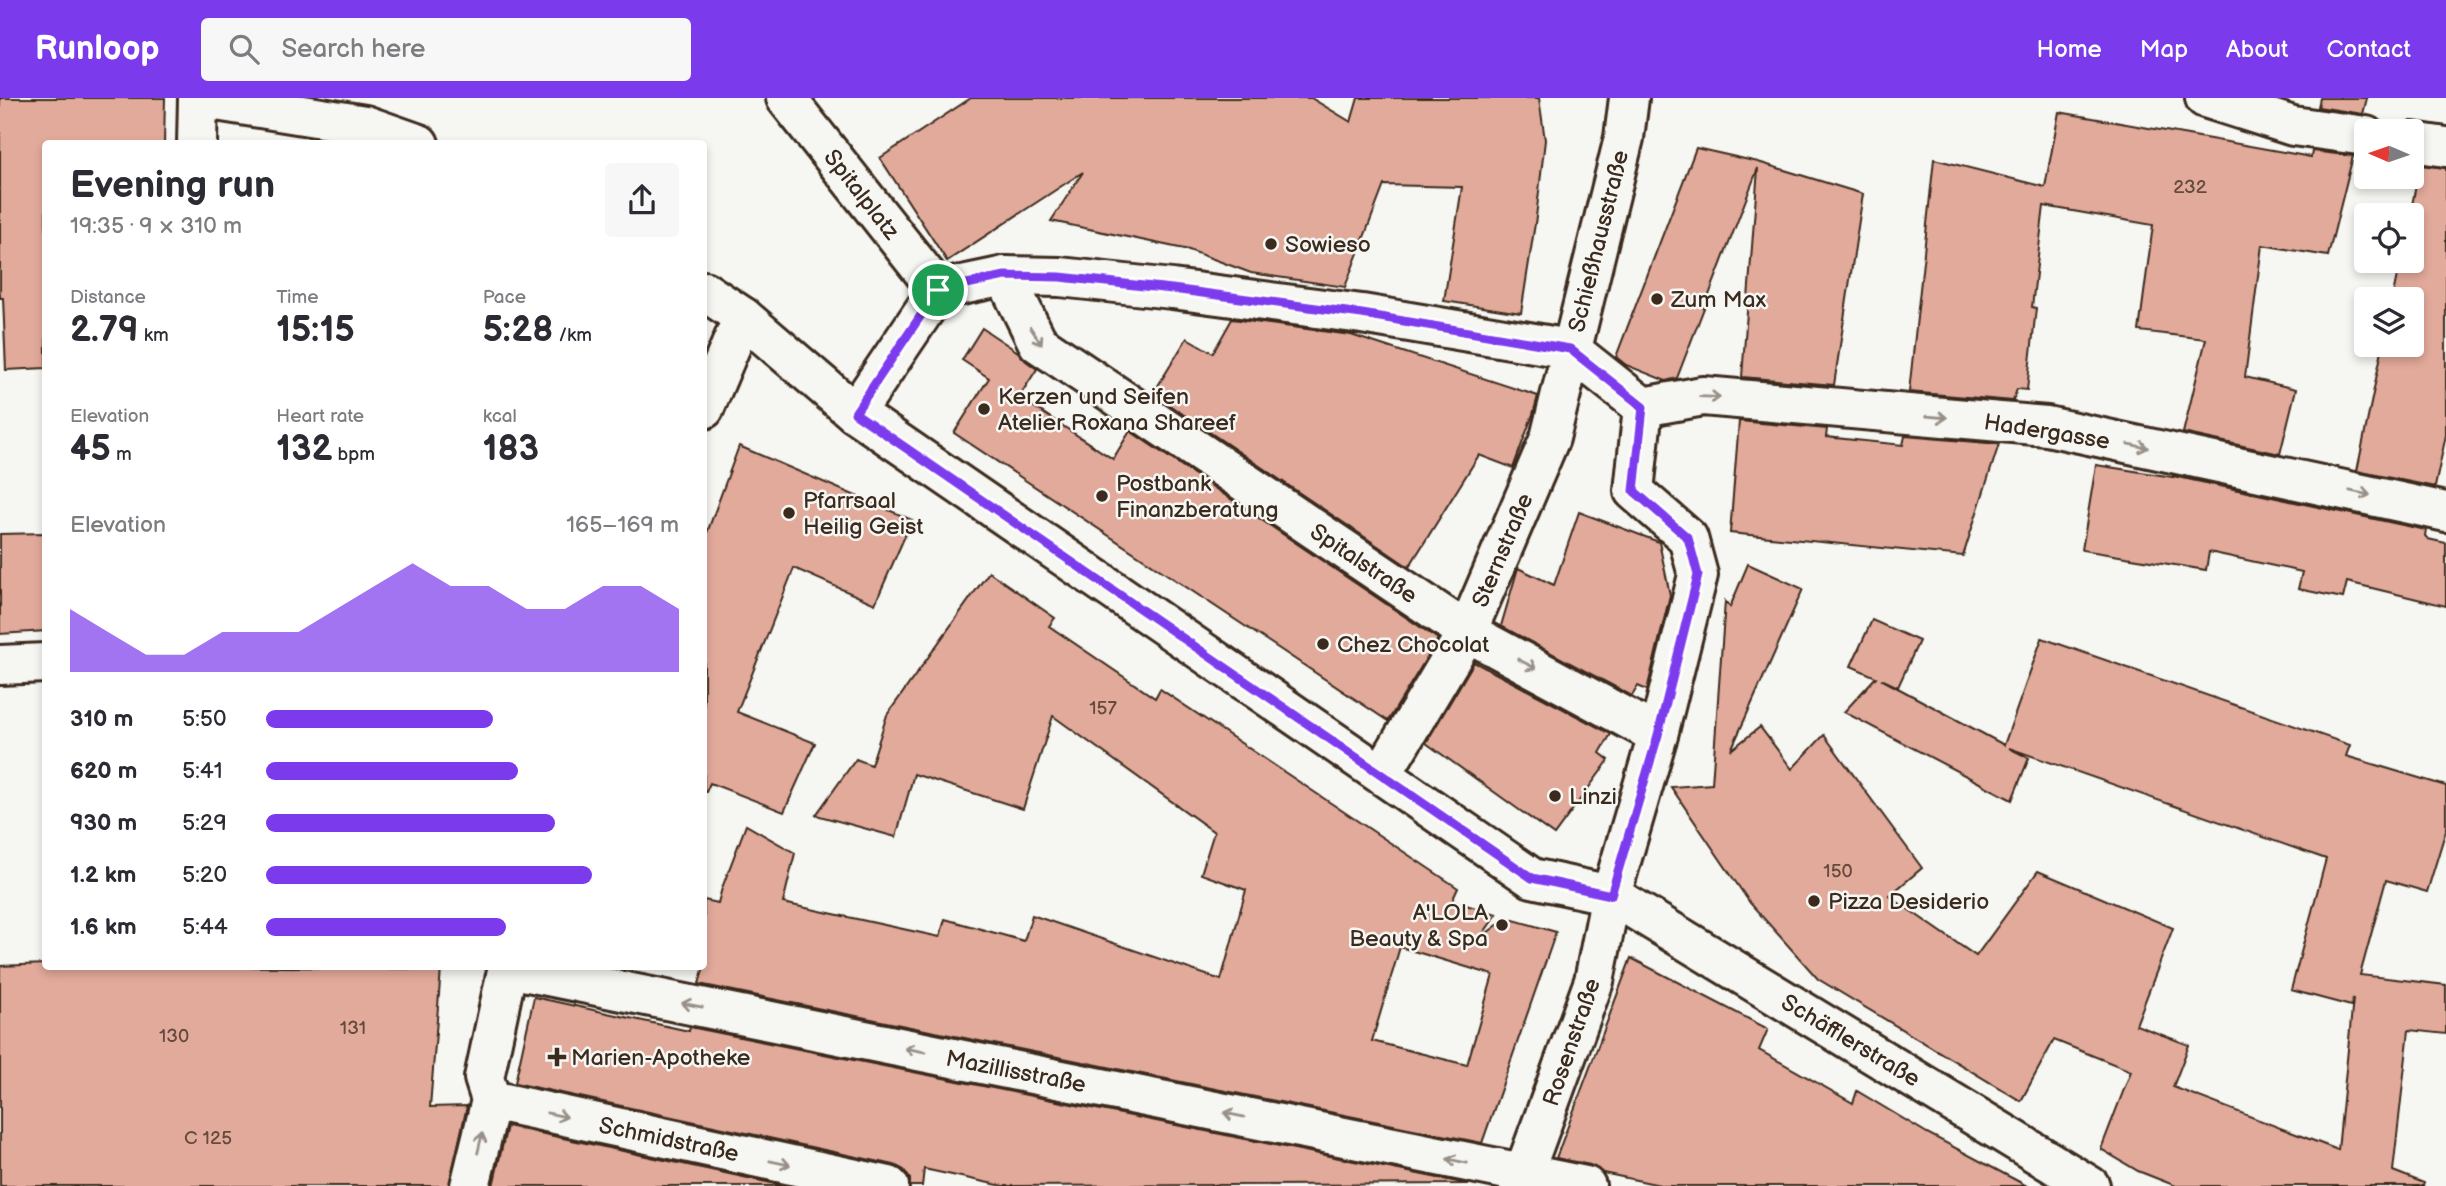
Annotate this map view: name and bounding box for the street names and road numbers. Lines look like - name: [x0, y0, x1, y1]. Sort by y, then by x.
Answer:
- street label: Spitalplatz: [817, 144, 906, 246]
- street label: Schießhausstraße: [1563, 147, 1635, 335]
- street label: Hadergasse: [1982, 408, 2112, 456]
- street label: Sternstraße: [1466, 489, 1539, 612]
- street label: Spitalstraße: [1305, 518, 1422, 610]
- street label: Rosenstraße: [1537, 975, 1607, 1110]
- street label: Schäfflerstraße: [1776, 988, 1925, 1093]
- street label: Mazillisstraße: [943, 1045, 1088, 1099]
- street label: Schmidstraße: [596, 1111, 741, 1168]

